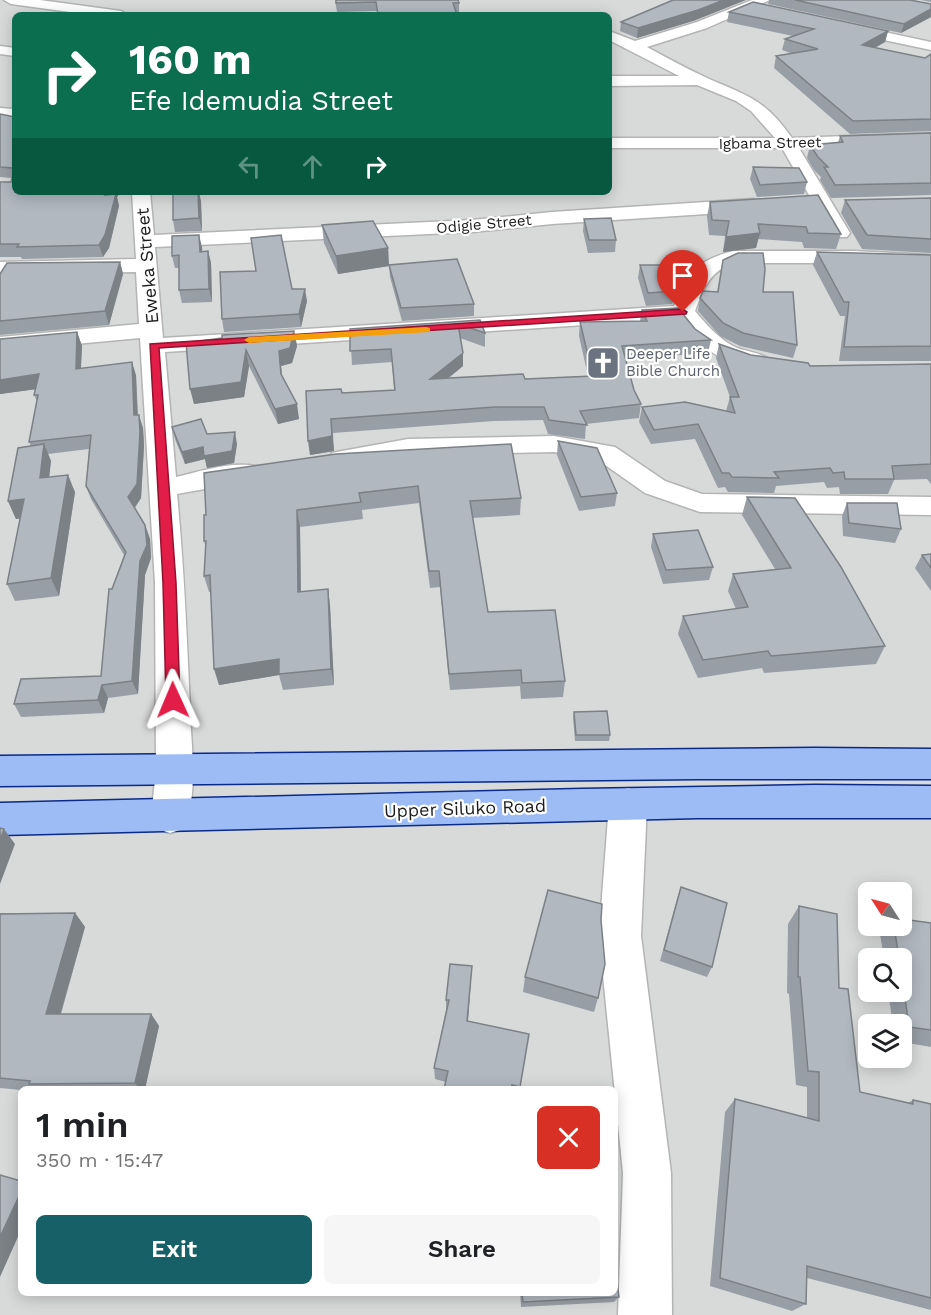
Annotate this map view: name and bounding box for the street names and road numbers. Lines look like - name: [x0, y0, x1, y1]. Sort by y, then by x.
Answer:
- street label: Igbama Street: [718, 133, 822, 153]
- street label: Eweka Street: [131, 207, 163, 325]
- street label: Odigie Street: [436, 211, 533, 237]
- street label: Upper Siluko Road: [384, 795, 546, 821]

